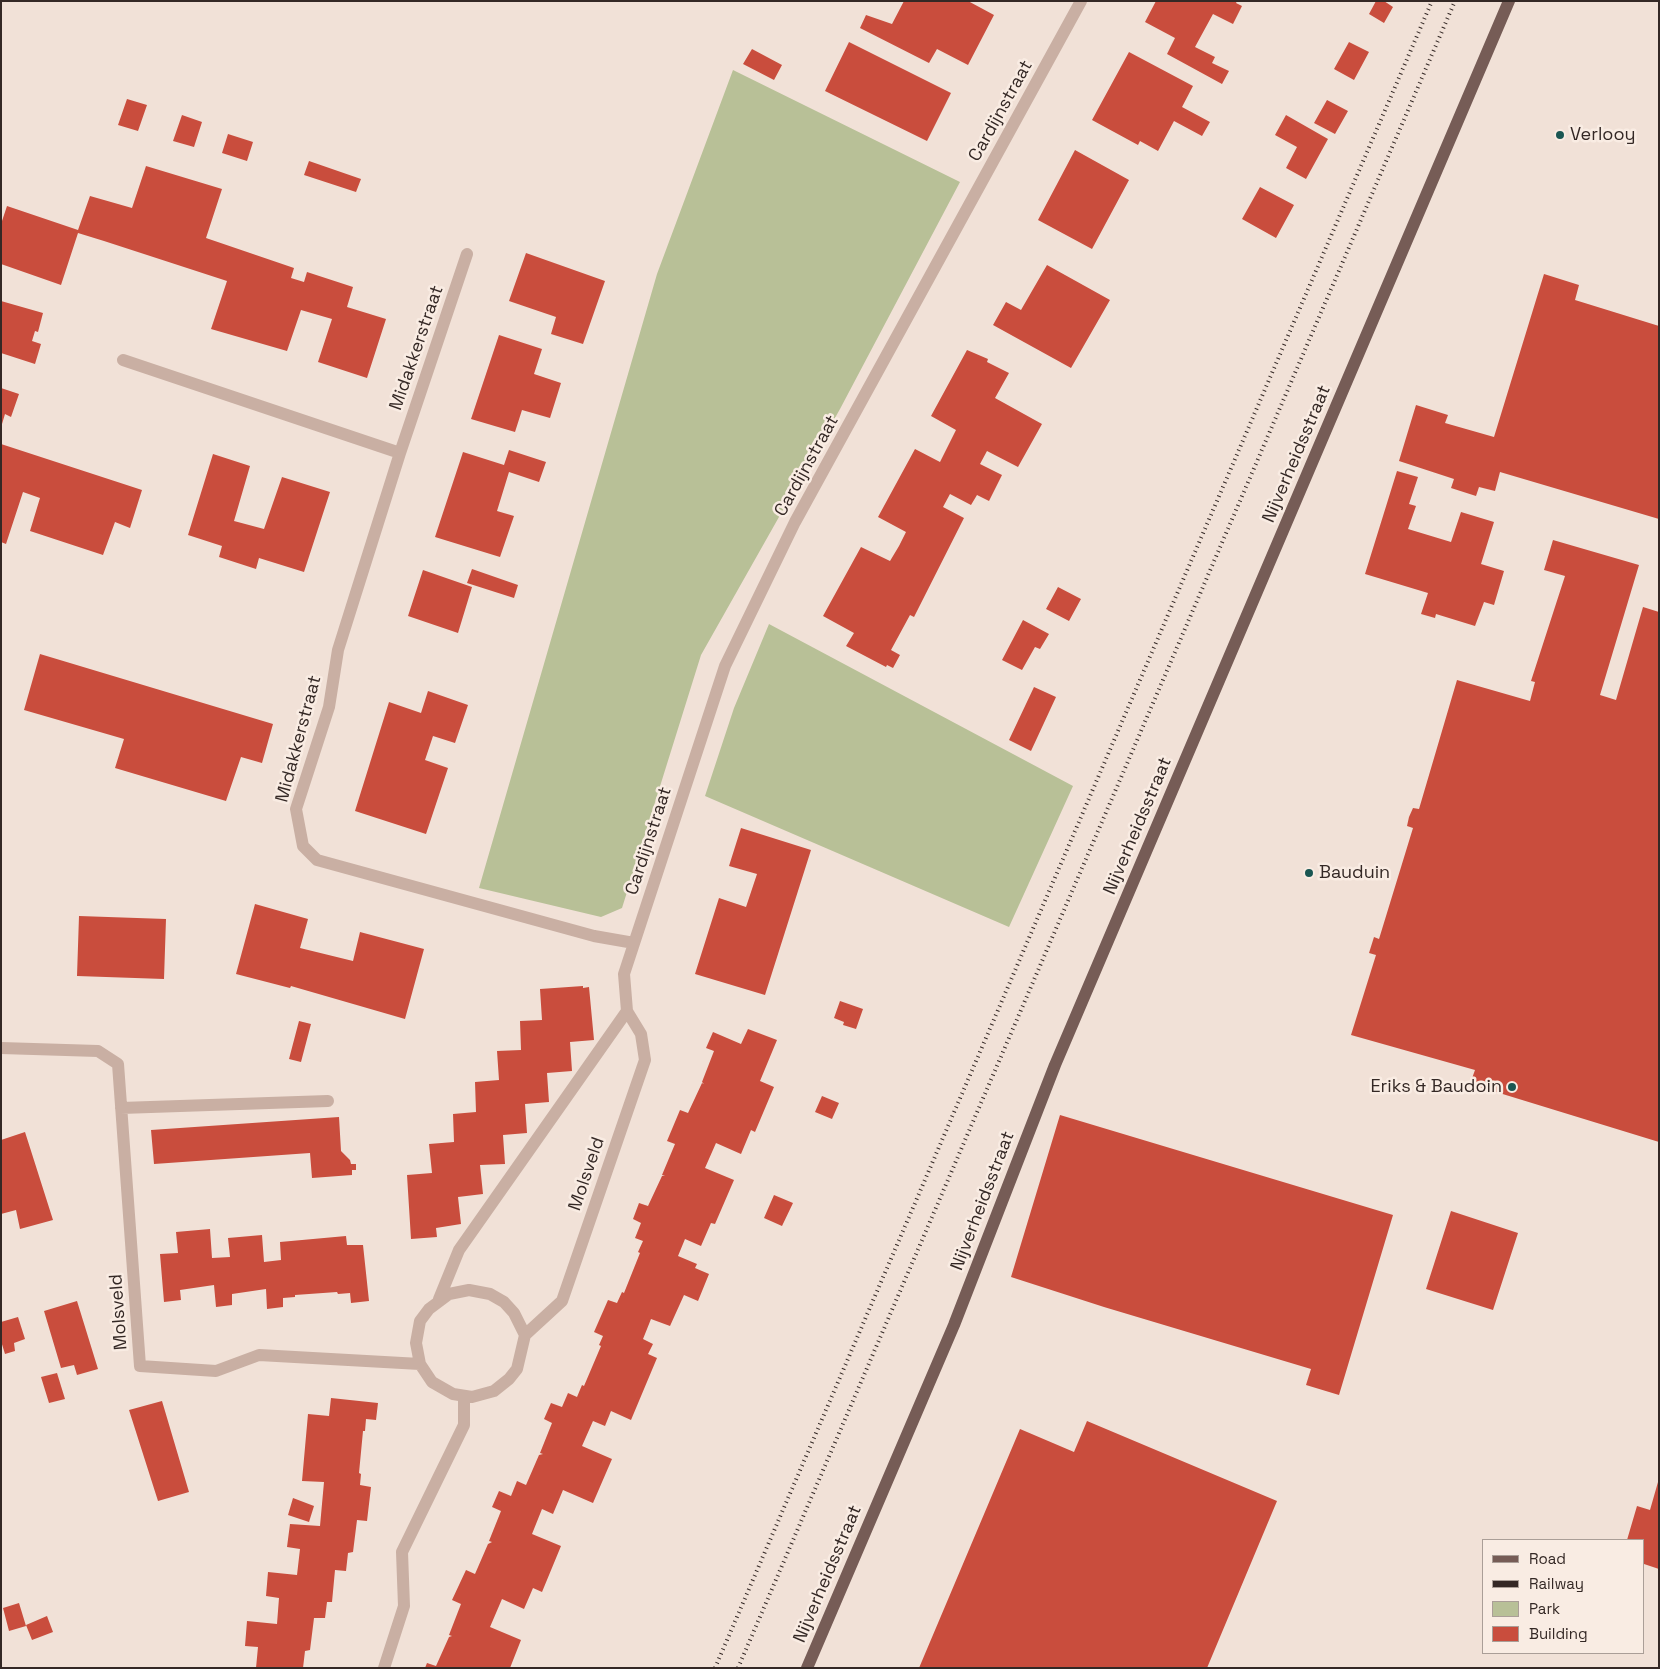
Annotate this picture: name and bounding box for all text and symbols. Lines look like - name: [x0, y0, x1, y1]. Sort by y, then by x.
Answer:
- street label: Cardijnstraat: [964, 57, 1038, 165]
- place label: Verlooy: [1570, 124, 1636, 146]
- marker: Verlooy: [1554, 129, 1566, 141]
- street label: Midakkerstraat: [386, 283, 448, 413]
- street label: Nijverheidsstraat: [1258, 382, 1336, 526]
- street label: Cardijnstraat: [770, 412, 844, 520]
- street label: Midakkerstraat: [272, 673, 326, 805]
- street label: Nijverheidsstraat: [1099, 754, 1177, 898]
- street label: Cardijnstraat: [621, 784, 677, 898]
- place label: Bauduin: [1319, 862, 1390, 884]
- marker: Bauduin: [1303, 867, 1315, 879]
- place label: Eriks & Baudoin: [1370, 1076, 1502, 1098]
- marker: Eriks & Baudoin: [1506, 1081, 1518, 1093]
- street label: Nijverheidsstraat: [947, 1128, 1019, 1274]
- street label: Molsveld: [564, 1134, 610, 1214]
- street label: Molsveld: [106, 1273, 132, 1351]
- street label: Nijverheidsstraat: [789, 1502, 867, 1646]
- legend: [1482, 1539, 1645, 1654]
- text: Road: [1529, 1549, 1566, 1568]
- text: Railway: [1529, 1574, 1584, 1593]
- text: Park: [1529, 1599, 1560, 1618]
- text: Building: [1529, 1624, 1588, 1643]

